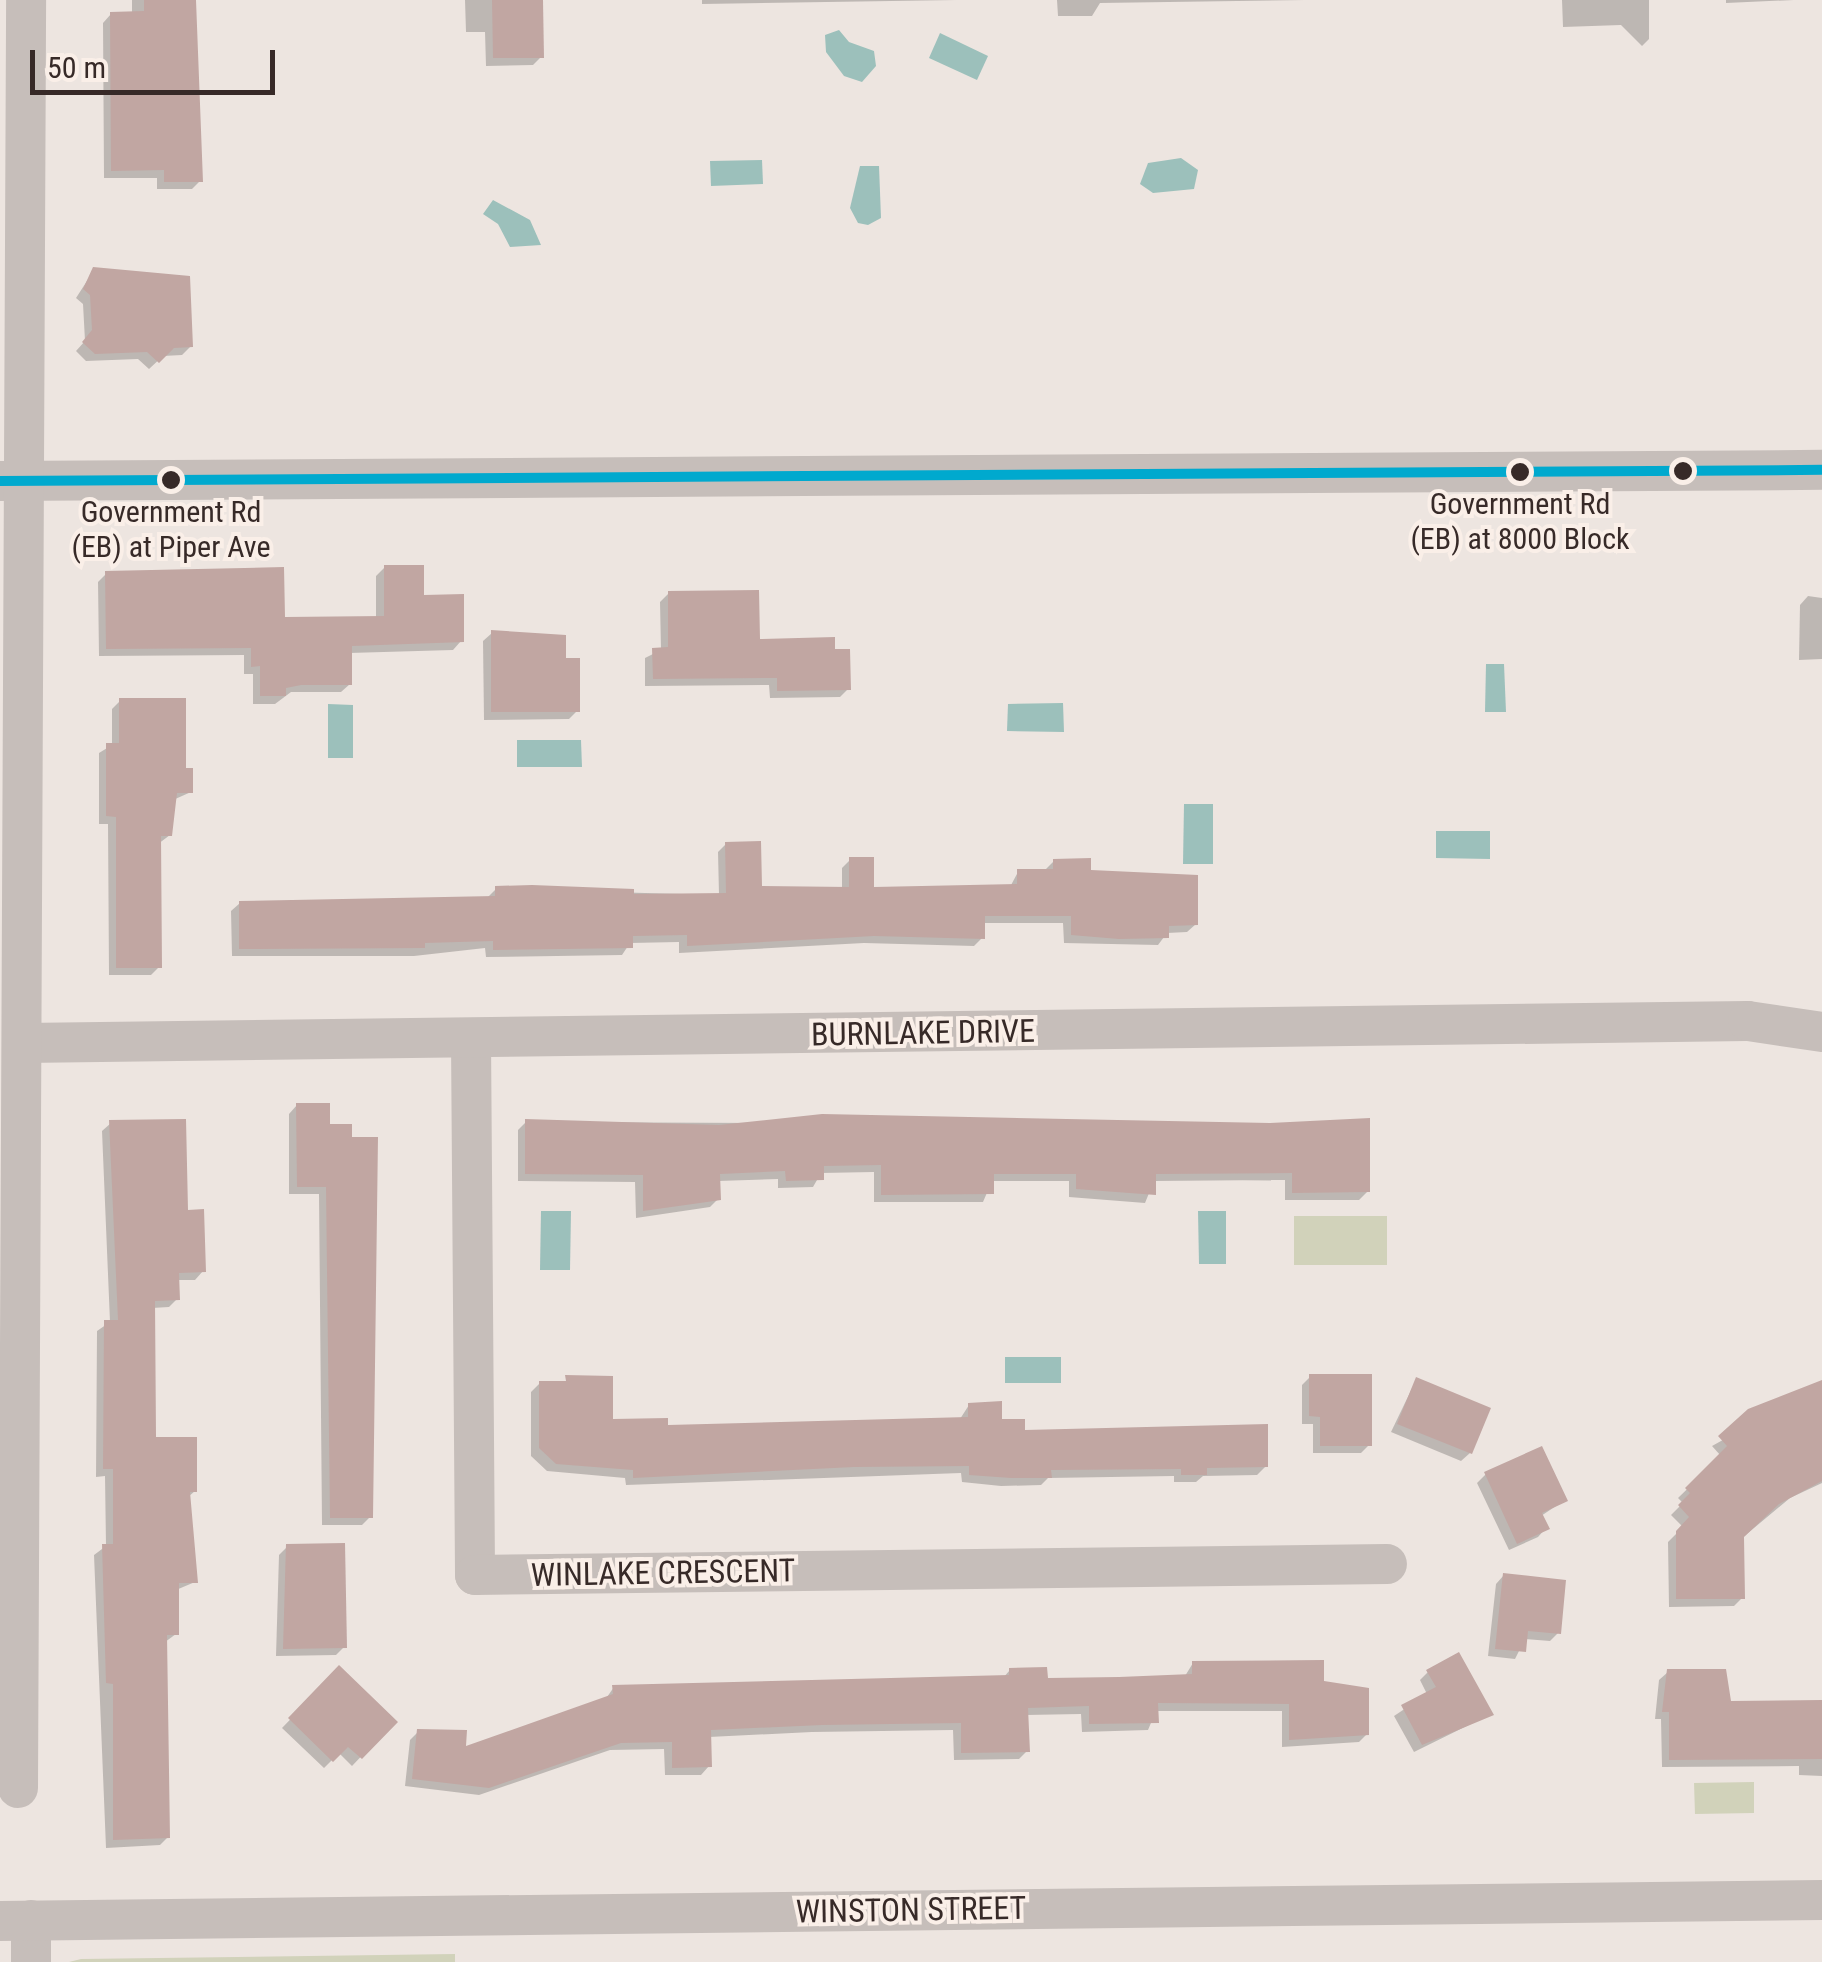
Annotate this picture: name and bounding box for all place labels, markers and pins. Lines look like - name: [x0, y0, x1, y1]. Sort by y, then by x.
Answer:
- unlabelled marker: [1673, 461, 1693, 481]
- marker: Government Rd (EB) at 8000 Block: [1510, 462, 1530, 482]
- marker: Government Rd (EB) at Piper Ave: [161, 470, 181, 490]
- place label: Government Rd (EB) at 8000 Block: [1410, 486, 1630, 556]
- place label: Government Rd (EB) at Piper Ave: [72, 494, 270, 564]

